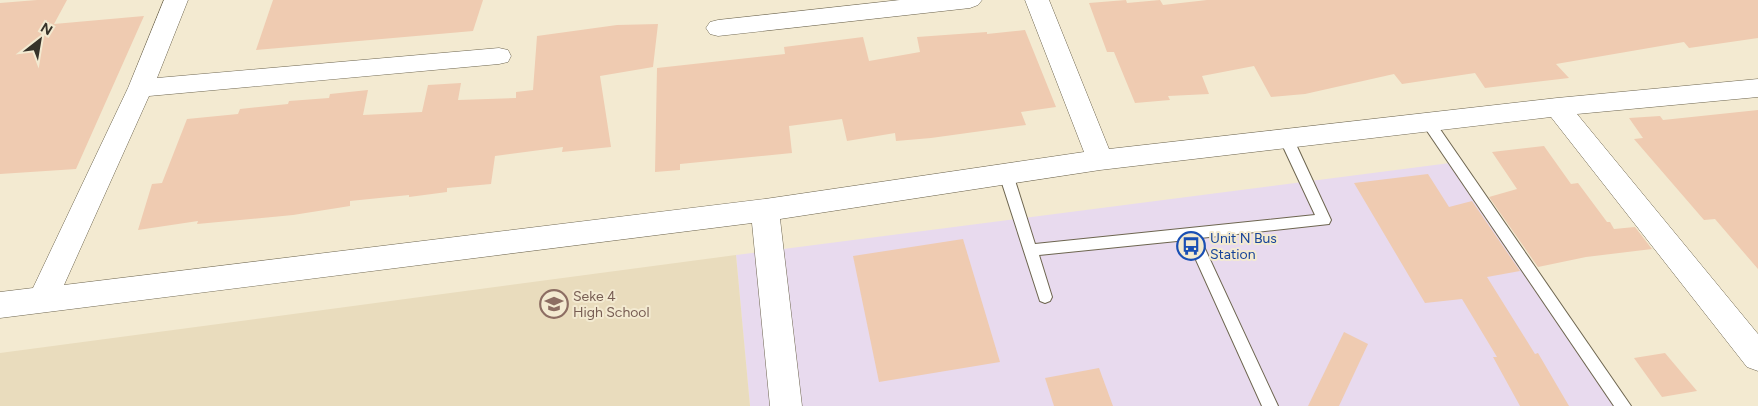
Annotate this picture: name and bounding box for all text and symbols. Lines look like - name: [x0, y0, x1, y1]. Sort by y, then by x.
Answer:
- north arrow: [15, 15, 65, 65]
- text: N: [37, 19, 55, 39]
- place label: Unit N Bus Station: [1210, 230, 1277, 263]
- bus stop icon: Unit N Bus Station: [1176, 231, 1206, 261]
- place label: Seke 4 High School: [573, 288, 650, 321]
- school or university icon: Seke 4 High School: [539, 289, 569, 319]

